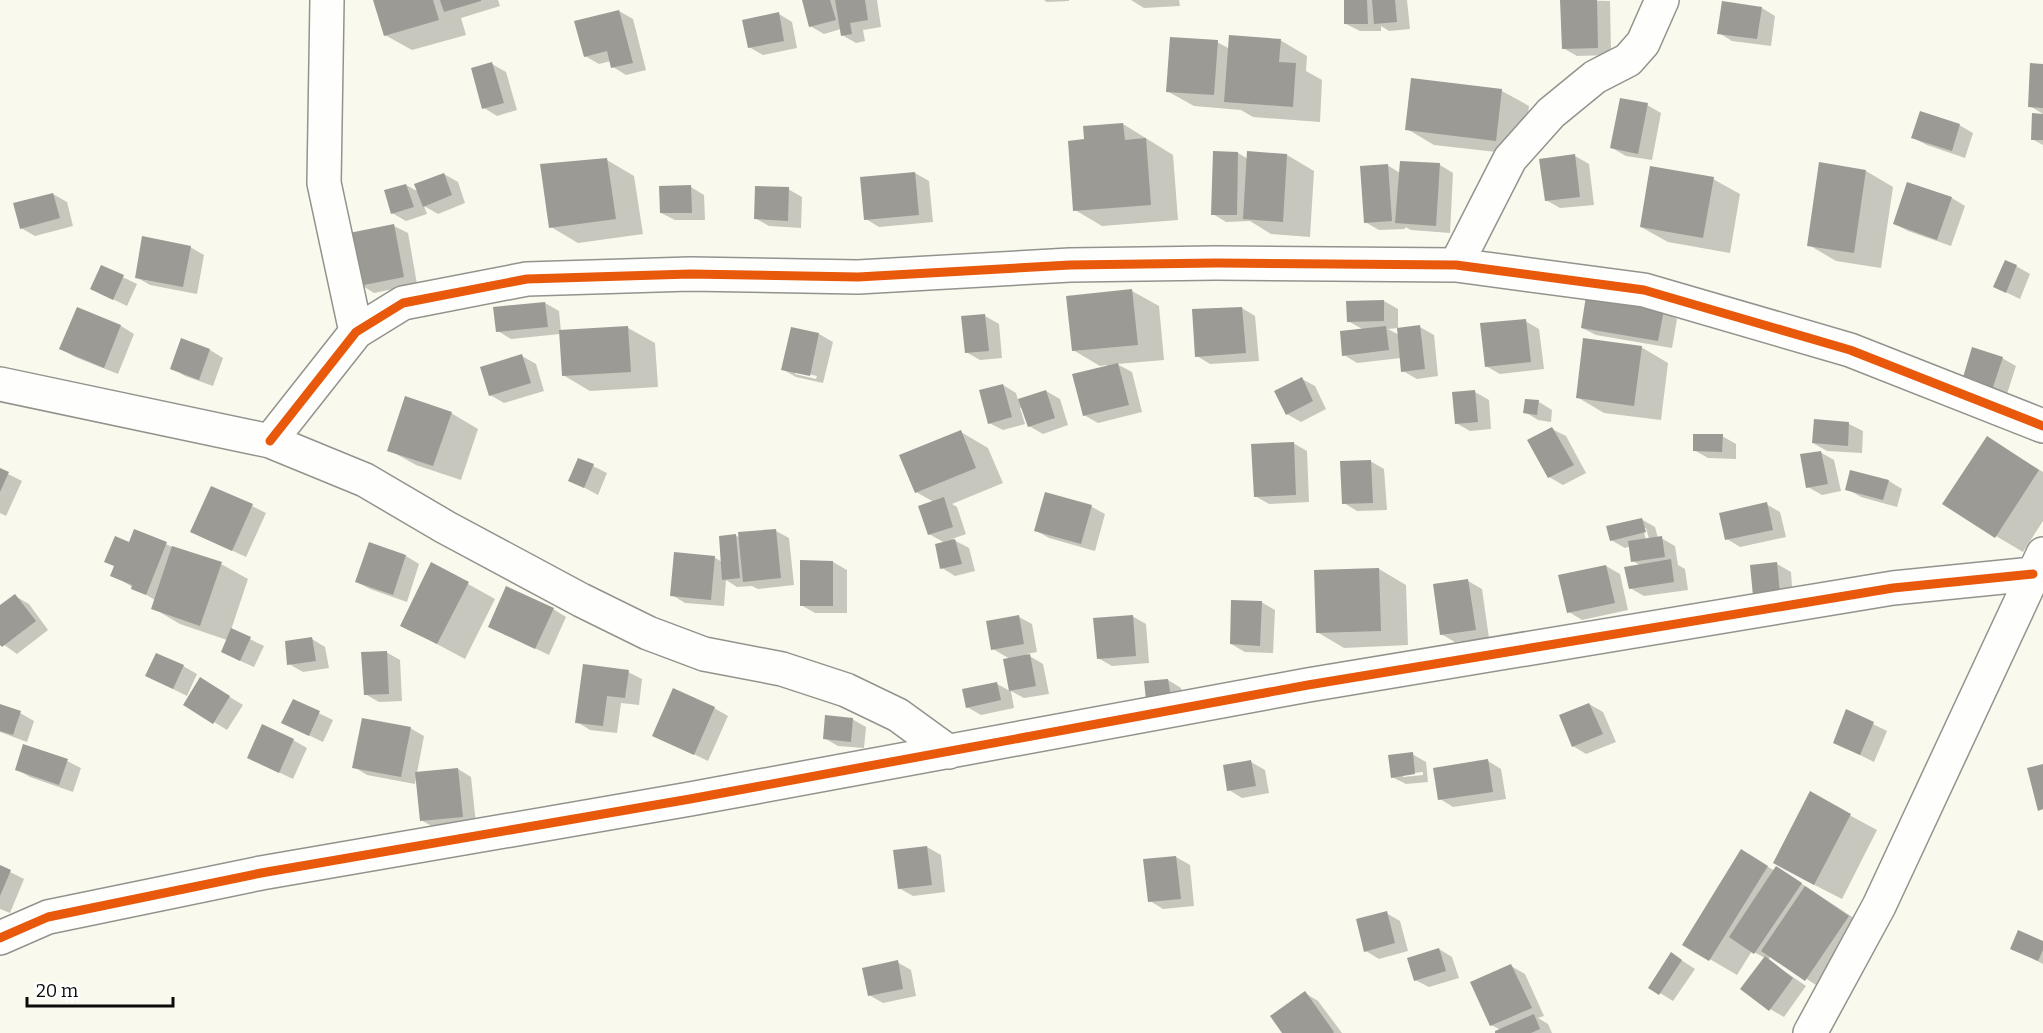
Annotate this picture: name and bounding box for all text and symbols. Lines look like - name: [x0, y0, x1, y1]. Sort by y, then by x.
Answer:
- scale bar: [27, 970, 172, 1008]
- text: 20 m: [36, 980, 78, 1002]

